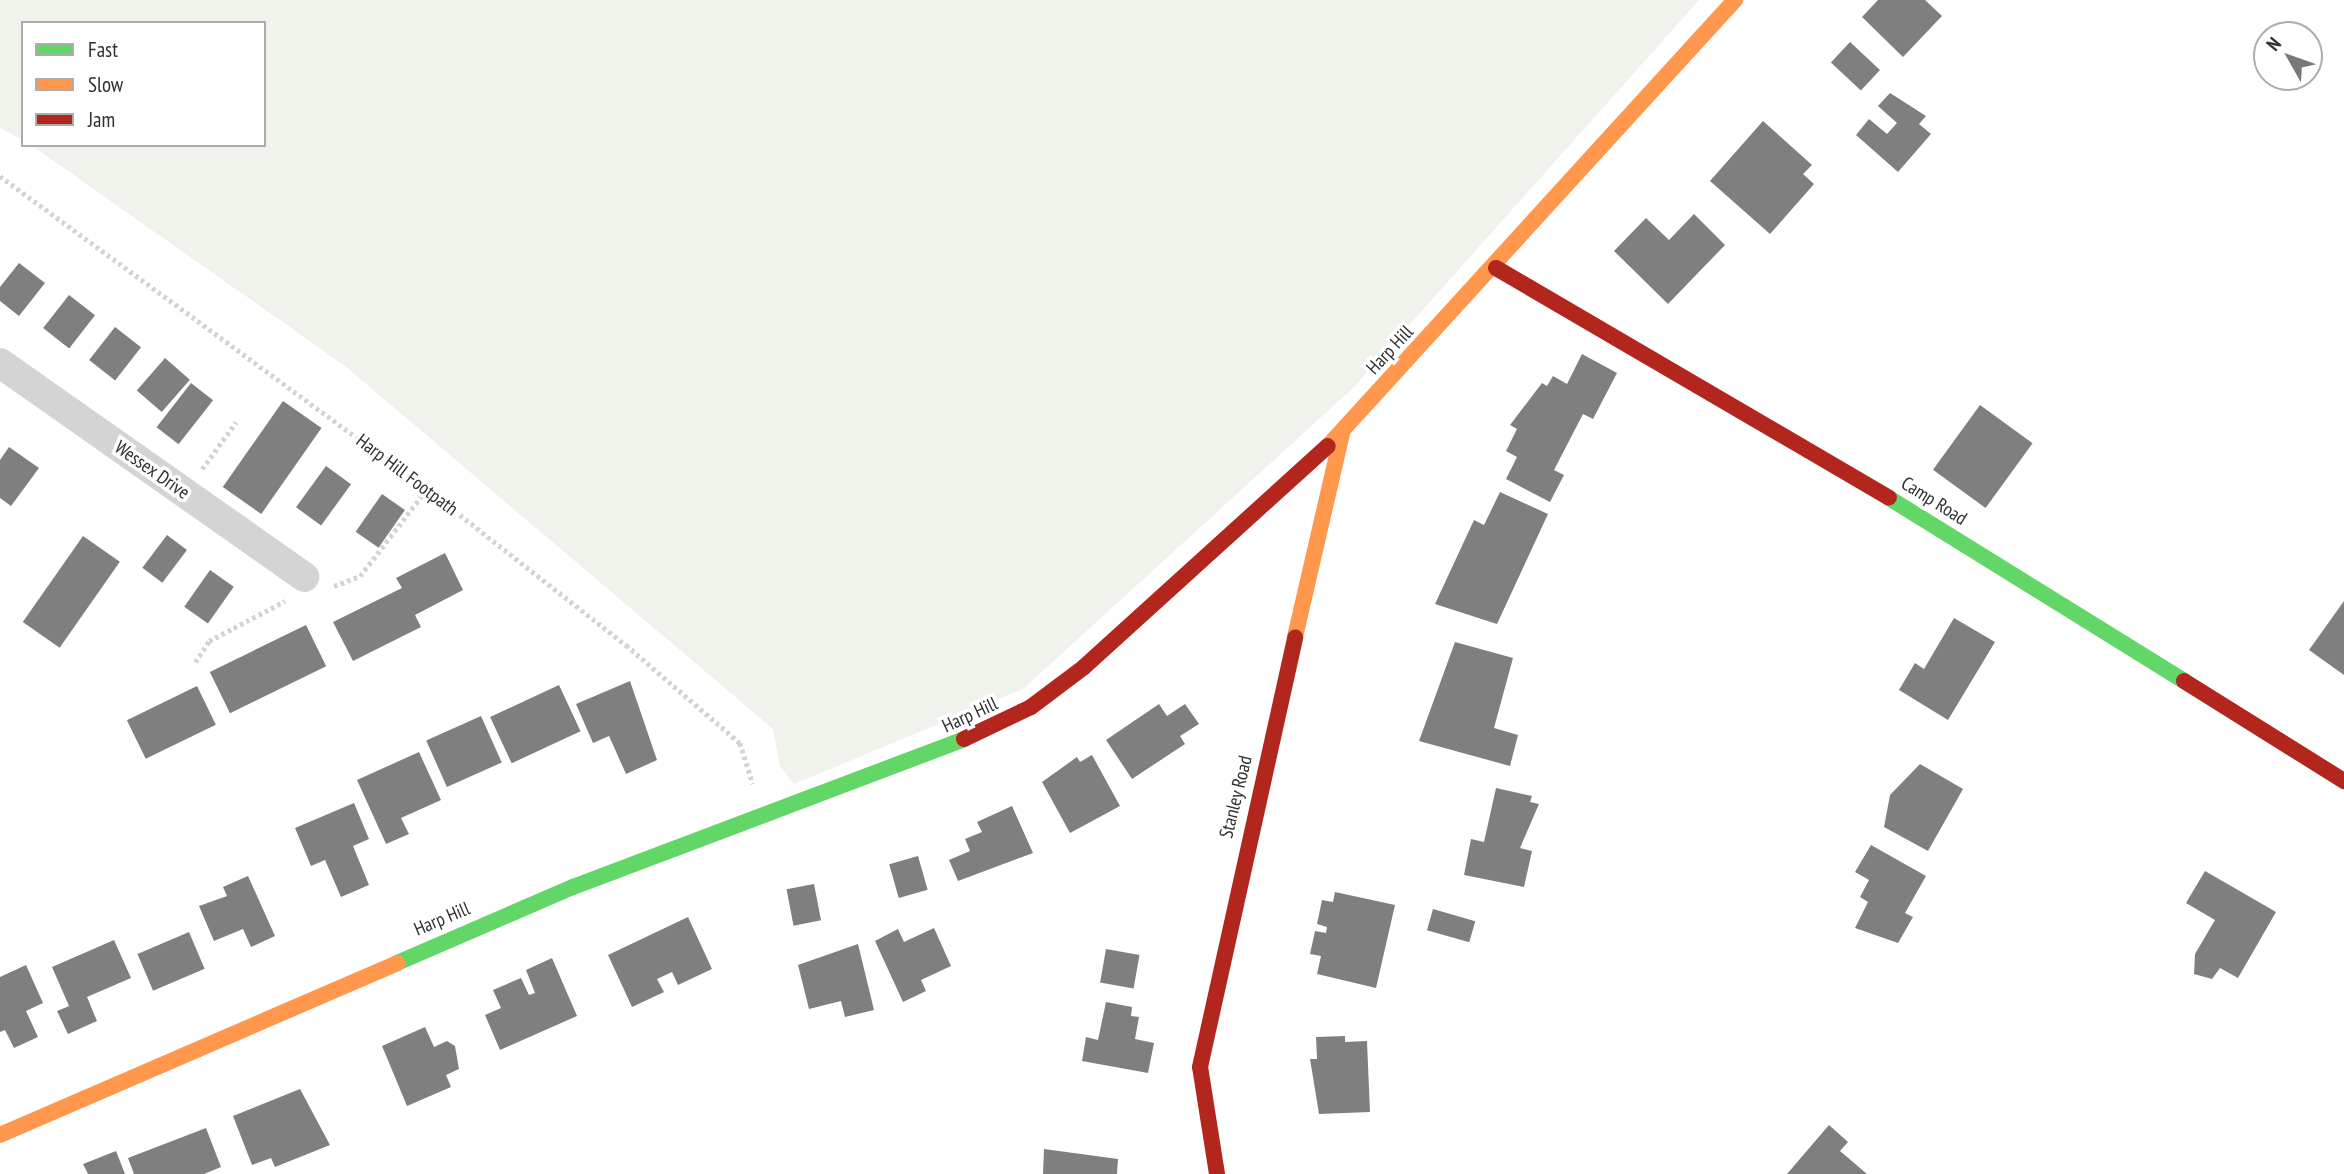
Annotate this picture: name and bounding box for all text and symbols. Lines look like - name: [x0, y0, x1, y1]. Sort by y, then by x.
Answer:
- legend: [21, 21, 266, 147]
- north arrow: [2253, 21, 2323, 91]
- text: N: [2261, 32, 2286, 55]
- text: Fast: [88, 36, 118, 63]
- text: Slow: [88, 71, 123, 98]
- text: Jam: [88, 106, 115, 133]
- street label: Harp Hill: [1362, 321, 1418, 379]
- street label: Harp Hill Footpath: [352, 429, 462, 521]
- street label: Wessex Drive: [110, 436, 194, 504]
- street label: Camp Road: [1897, 472, 1971, 530]
- street label: Harp Hill: [939, 692, 1001, 738]
- street label: Stanley Road: [1215, 753, 1257, 841]
- street label: Harp Hill: [411, 897, 473, 941]

